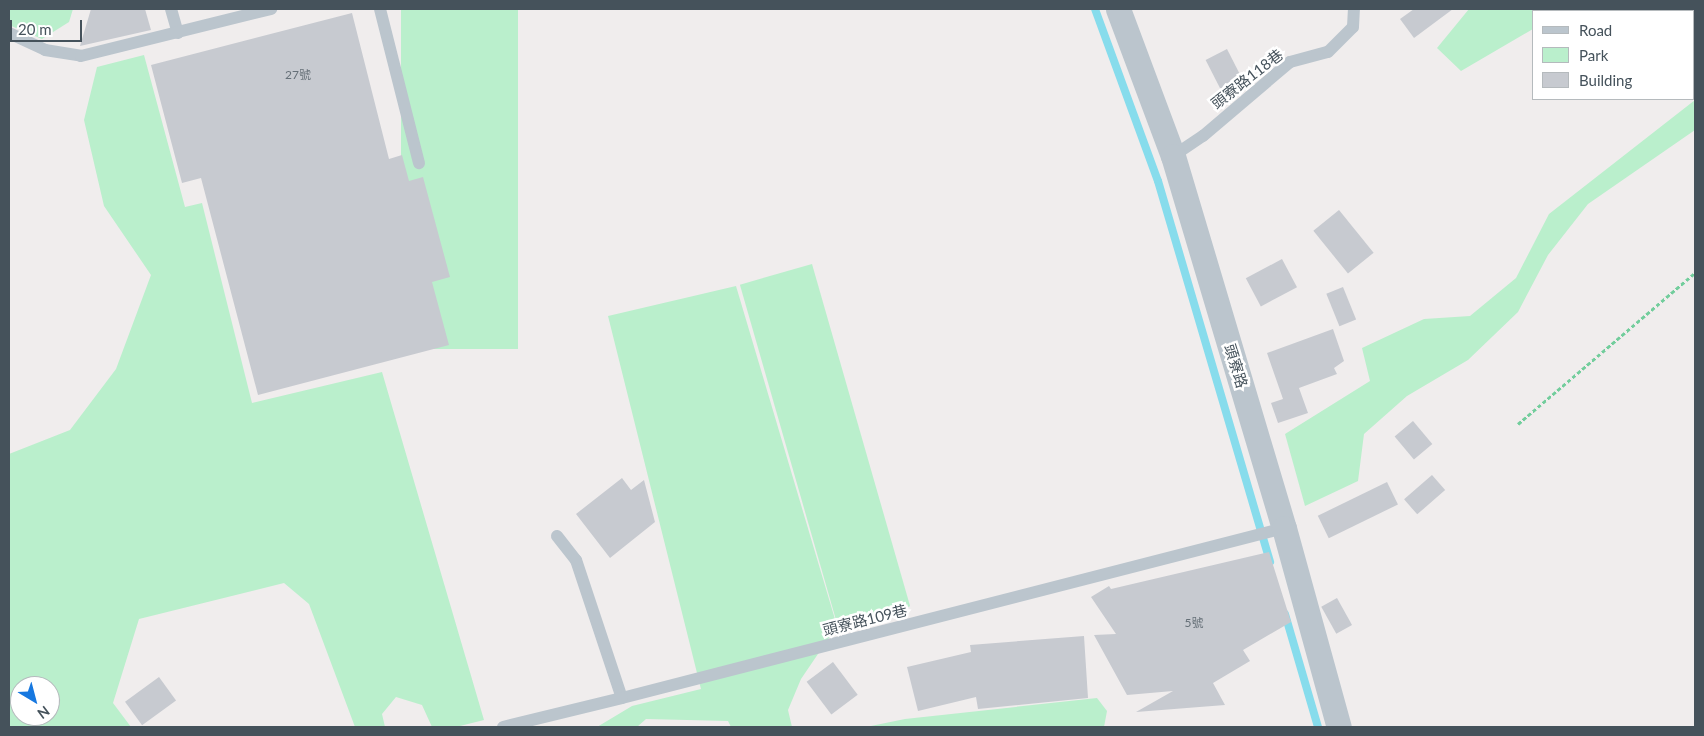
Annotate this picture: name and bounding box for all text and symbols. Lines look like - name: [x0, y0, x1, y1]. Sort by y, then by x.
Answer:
- scale bar: [12, 10, 85, 42]
- legend: [1532, 10, 1694, 100]
- text: 20 m: [18, 20, 52, 38]
- text: Road: [1579, 21, 1612, 39]
- street label: 頭寮路118巷: [1208, 45, 1286, 113]
- text: Park: [1579, 46, 1608, 64]
- house number: 27號: [285, 68, 311, 82]
- text: Building: [1579, 71, 1632, 89]
- street label: 頭寮路: [1221, 342, 1251, 390]
- street label: 頭寮路109巷: [821, 601, 909, 639]
- house number: 5號: [1185, 616, 1203, 630]
- north arrow: [10, 676, 60, 726]
- text: N: [34, 703, 53, 723]

